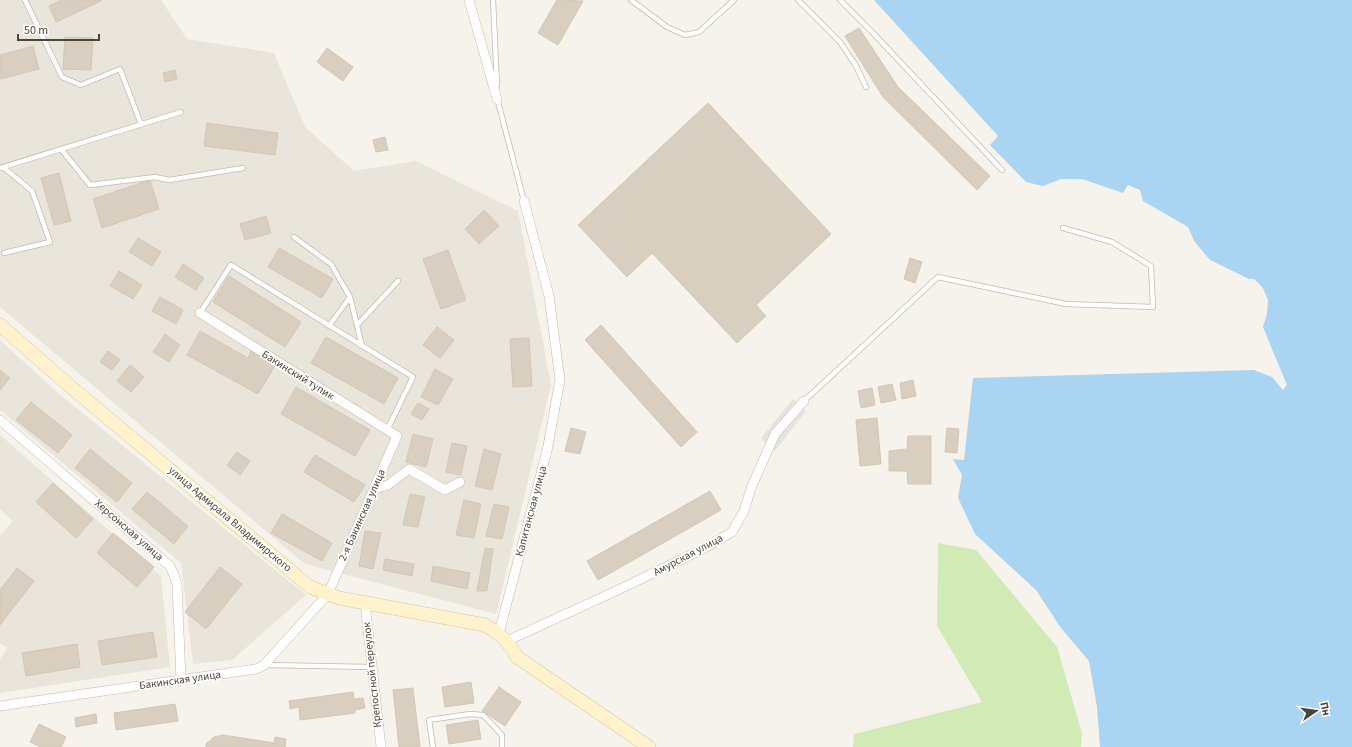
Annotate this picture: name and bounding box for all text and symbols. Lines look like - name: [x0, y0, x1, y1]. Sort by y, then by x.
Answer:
- scale bar: [18, 16, 99, 42]
- text: 50 m: [24, 22, 48, 39]
- street label: Бакинский тупик: [259, 347, 338, 404]
- street label: улица Адмирала Владимирского: [165, 463, 295, 575]
- street label: Капитанская улица: [512, 464, 550, 558]
- street label: 2-я Бакинская улица: [335, 467, 389, 563]
- street label: Херсонская улица: [91, 496, 167, 564]
- street label: Амурская улица: [651, 530, 725, 580]
- street label: Крепостной переулок: [359, 621, 385, 728]
- street label: Бакинская улица: [138, 667, 222, 693]
- north arrow: [1296, 691, 1336, 731]
- text: Пн: [1316, 700, 1334, 717]

